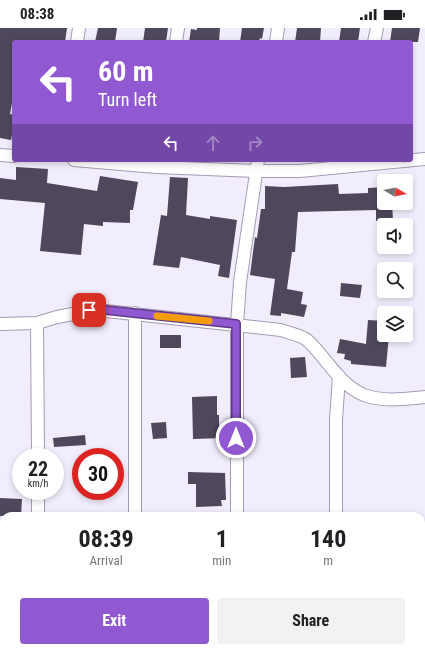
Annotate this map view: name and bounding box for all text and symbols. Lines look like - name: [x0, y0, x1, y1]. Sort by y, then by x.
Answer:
- text: 08:38: [20, 5, 54, 23]
- text: 60 m: [98, 55, 154, 88]
- icon: left: [32, 56, 84, 108]
- text: Turn left: [98, 89, 157, 110]
- icon: left: [160, 132, 182, 154]
- icon: ahead: [202, 132, 224, 154]
- icon: right: [244, 132, 266, 154]
- north arrow: [377, 174, 413, 210]
- map controls: [377, 174, 413, 342]
- button: sound: [377, 218, 413, 254]
- button: search: [377, 262, 413, 298]
- pin: [72, 293, 106, 327]
- icon: arrive: [78, 299, 100, 321]
- button: layers: [377, 306, 413, 342]
- position arrow: [215, 417, 257, 459]
- speed limit sign: 30: [72, 448, 124, 500]
- text: 22: [28, 457, 48, 481]
- text: km/h: [28, 478, 48, 489]
- text: 08:39: [79, 525, 134, 553]
- text: 1: [216, 525, 228, 553]
- text: 140: [310, 525, 346, 553]
- text: Arrival: [90, 553, 123, 568]
- text: min: [212, 553, 231, 568]
- text: m: [323, 553, 333, 568]
- button: Exit: [20, 598, 209, 644]
- button: Share: [217, 598, 405, 644]

